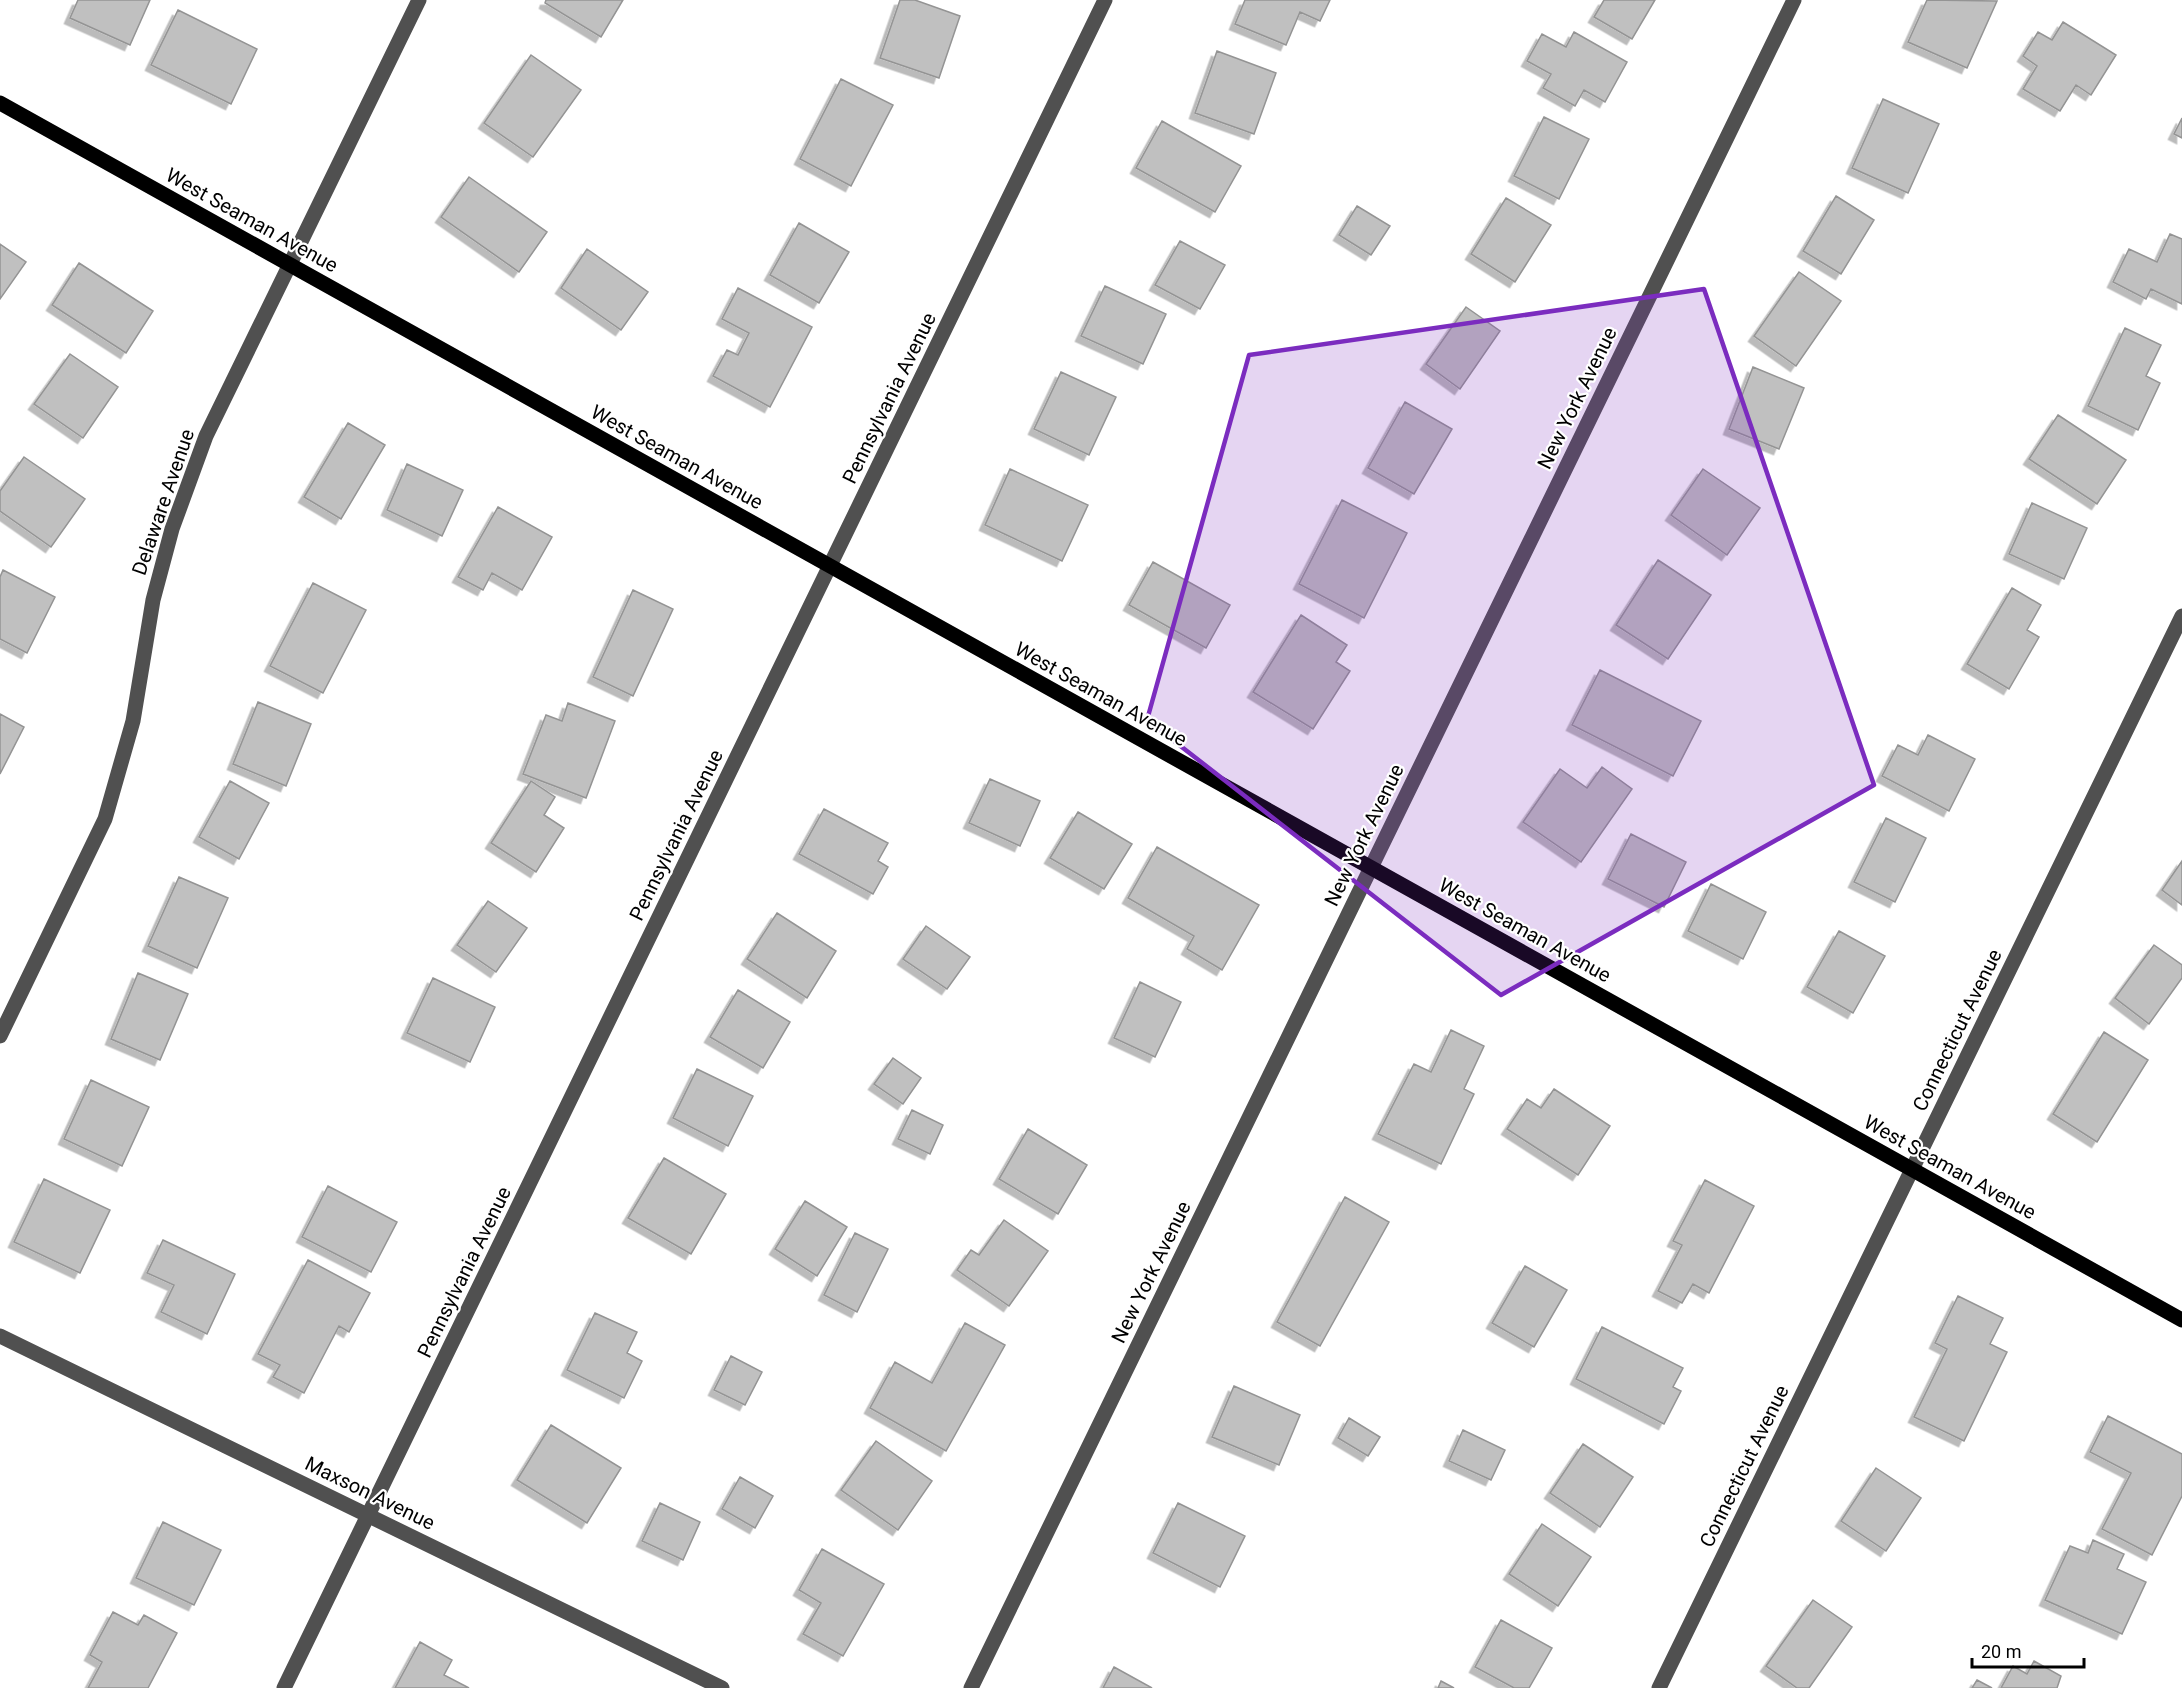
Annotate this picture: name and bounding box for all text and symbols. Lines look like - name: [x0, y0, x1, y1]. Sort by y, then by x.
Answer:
- street label: West Seaman Avenue: [162, 163, 342, 277]
- street label: Pennsylvania Avenue: [837, 309, 941, 487]
- street label: New York Avenue: [1532, 323, 1622, 473]
- street label: West Seaman Avenue: [587, 400, 767, 514]
- street label: Delaware Avenue: [127, 426, 199, 578]
- street label: West Seaman Avenue: [1011, 637, 1191, 751]
- street label: Pennsylvania Avenue: [624, 746, 728, 924]
- street label: New York Avenue: [1319, 760, 1409, 910]
- street label: West Seaman Avenue: [1435, 873, 1615, 987]
- street label: Connecticut Avenue: [1907, 945, 2007, 1115]
- street label: West Seaman Avenue: [1860, 1110, 2040, 1224]
- street label: Pennsylvania Avenue: [412, 1183, 516, 1361]
- street label: New York Avenue: [1106, 1197, 1196, 1347]
- street label: Connecticut Avenue: [1694, 1381, 1794, 1551]
- street label: Maxson Avenue: [301, 1451, 439, 1535]
- scale bar: [1972, 1631, 2084, 1669]
- text: 20 m: [1981, 1641, 2021, 1662]

